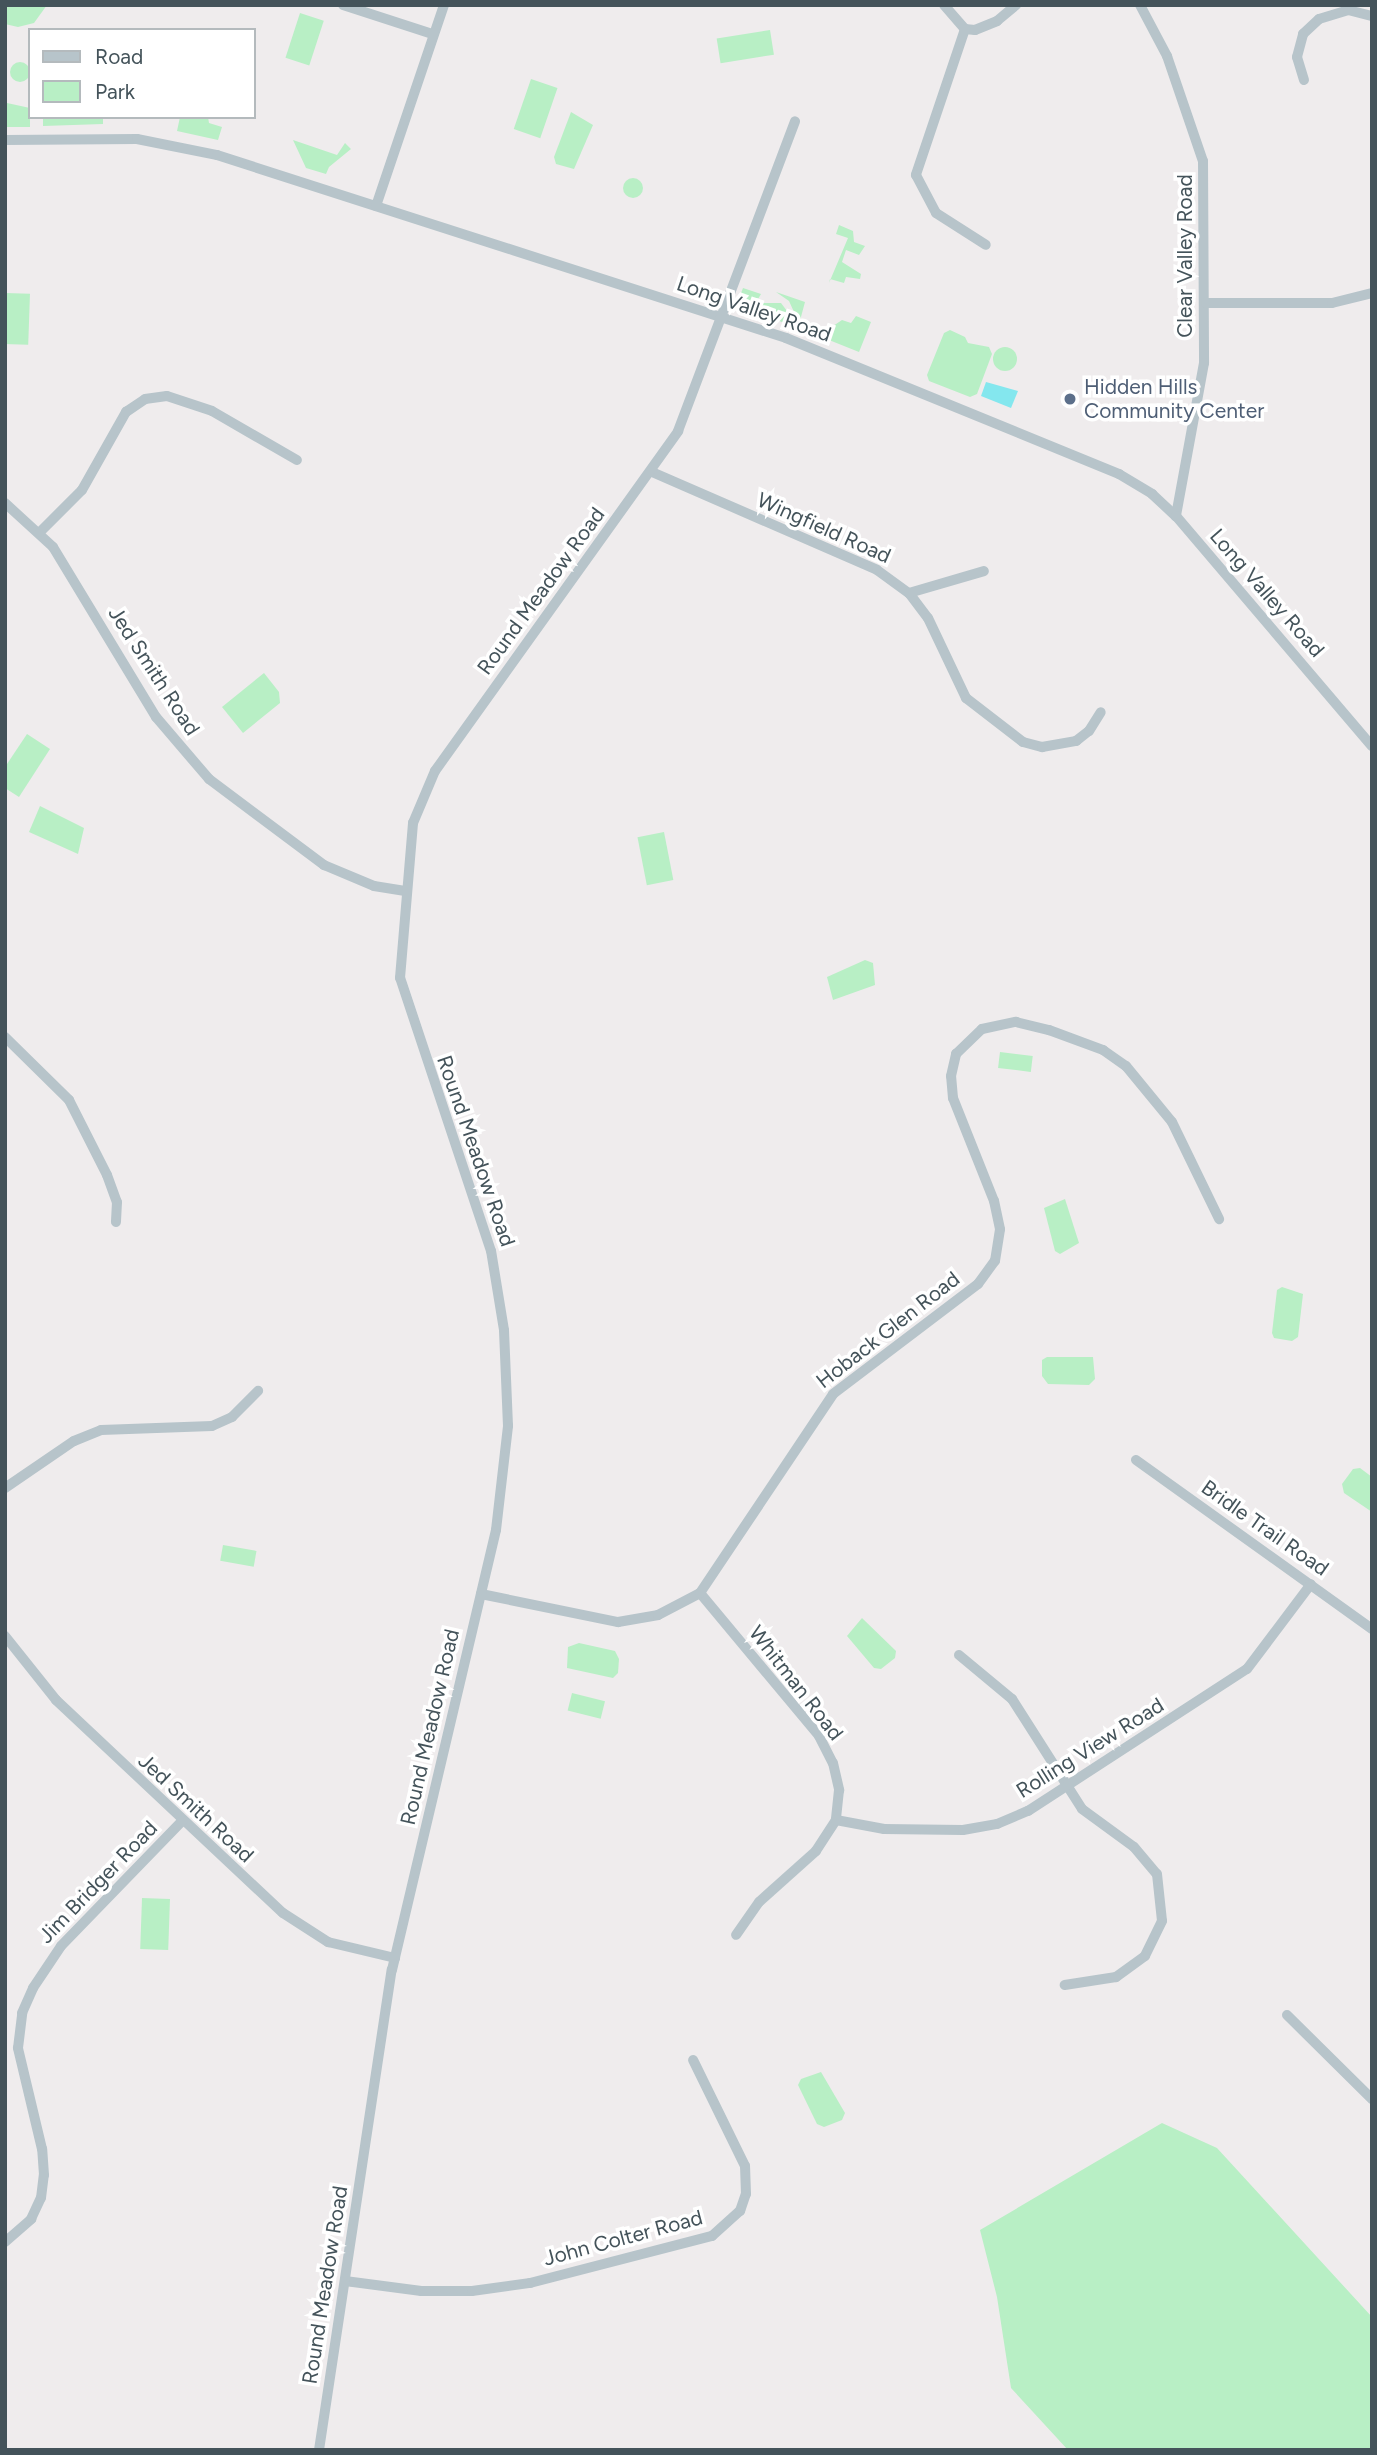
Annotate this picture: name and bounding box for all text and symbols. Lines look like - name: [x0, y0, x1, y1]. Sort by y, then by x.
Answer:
- legend: [28, 28, 256, 119]
- text: Road: [95, 44, 143, 69]
- text: Park: [95, 79, 135, 104]
- street label: Clear Valley Road: [1172, 174, 1198, 338]
- street label: Long Valley Road: [673, 271, 835, 347]
- place label: Hidden Hills Community Center: [1084, 374, 1264, 424]
- marker: Hidden Hills Community Center: [1062, 391, 1078, 407]
- street label: Wingfield Road: [753, 487, 895, 569]
- street label: Round Meadow Road: [472, 503, 610, 679]
- street label: Long Valley Road: [1204, 524, 1330, 662]
- street label: Jed Smith Road: [103, 602, 205, 740]
- street label: Round Meadow Road: [431, 1052, 521, 1250]
- street label: Hoback Glen Road: [811, 1266, 965, 1394]
- street label: Bridle Trail Road: [1196, 1475, 1334, 1581]
- street label: Whitman Road: [743, 1621, 849, 1745]
- street label: Round Meadow Road: [395, 1627, 465, 1827]
- street label: Rolling View Road: [1012, 1692, 1168, 1804]
- street label: Jed Smith Road: [133, 1748, 259, 1868]
- street label: Jim Bridger Road: [33, 1816, 163, 1948]
- street label: Round Meadow Road: [297, 2184, 353, 2386]
- street label: John Colter Road: [541, 2205, 705, 2271]

